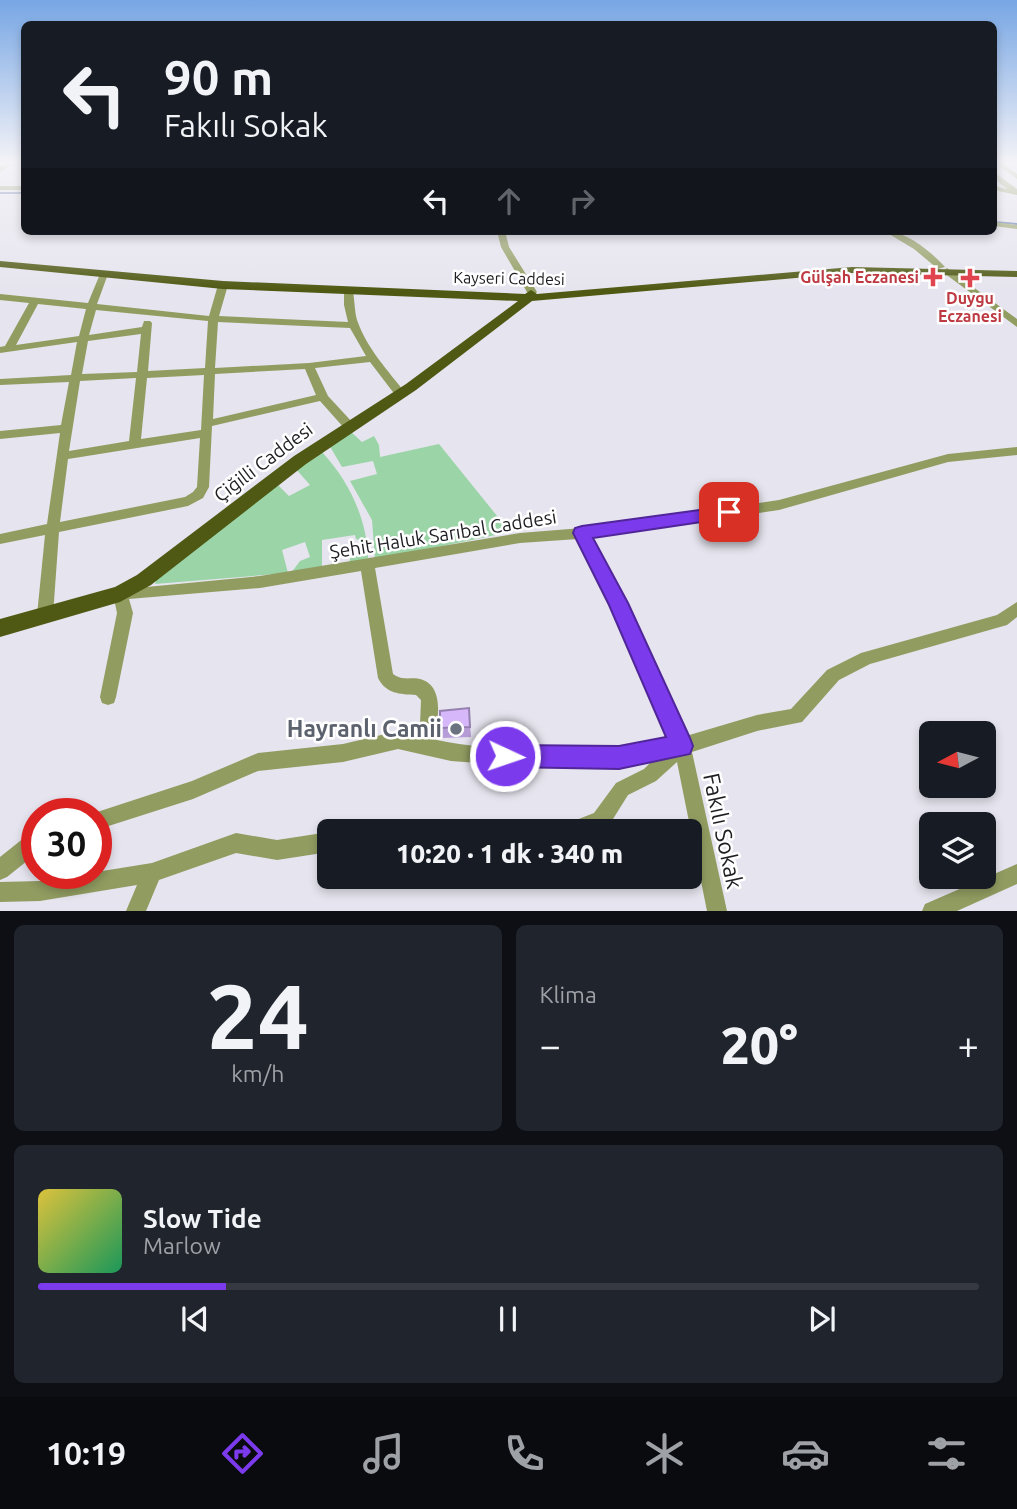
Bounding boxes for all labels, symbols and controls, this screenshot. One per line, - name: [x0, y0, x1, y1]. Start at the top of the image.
- icon: left: [49, 49, 140, 140]
- text: 90 m: [164, 49, 273, 104]
- text: Fakılı Sokak: [164, 107, 328, 143]
- icon: left: [417, 182, 455, 220]
- icon: ahead: [490, 182, 528, 220]
- icon: right: [563, 182, 601, 220]
- street label: Kayseri Caddesi: [453, 268, 565, 288]
- place label: Gülşah Eczanesi: [800, 268, 919, 287]
- marker: Gülşah Eczanesi: [925, 269, 941, 285]
- marker: Duygu Eczanesi: [962, 270, 978, 286]
- place label: Duygu Eczanesi: [938, 289, 1002, 325]
- street label: Çiğilli Caddesi: [209, 418, 317, 506]
- pin: [699, 482, 759, 542]
- icon: arrive: [710, 493, 748, 531]
- street label: Şehit Haluk Sarıbal Caddesi: [328, 505, 558, 563]
- place label: Hayranlı Camii: [287, 716, 442, 741]
- position arrow: [468, 719, 542, 793]
- marker: Hayranlı Camii: [448, 721, 464, 737]
- north arrow: [919, 721, 996, 798]
- map controls: [919, 721, 996, 889]
- street label: Fakılı Sokak: [699, 771, 748, 891]
- speed limit sign: 30: [21, 798, 112, 889]
- button: layers: [919, 812, 996, 889]
- text: 10:20 · 1 dk · 340 m: [396, 839, 623, 868]
- text: 24: [206, 964, 309, 1066]
- text: Klima: [540, 982, 597, 1007]
- text: 20°: [720, 1016, 798, 1074]
- text: −: [540, 1024, 561, 1066]
- text: +: [958, 1024, 979, 1066]
- text: km/h: [231, 1061, 284, 1086]
- text: Slow Tide: [143, 1204, 262, 1233]
- text: Marlow: [143, 1233, 221, 1258]
- icon: previous: [176, 1300, 214, 1338]
- icon: pause: [489, 1300, 527, 1338]
- icon: next: [803, 1300, 841, 1338]
- icon: directions: [218, 1429, 267, 1478]
- icon: music: [359, 1429, 408, 1478]
- icon: phone: [500, 1429, 549, 1478]
- icon: climate: [640, 1429, 689, 1478]
- icon: car: [781, 1429, 830, 1478]
- icon: filters: [922, 1429, 971, 1478]
- text: 10:19: [46, 1435, 126, 1471]

